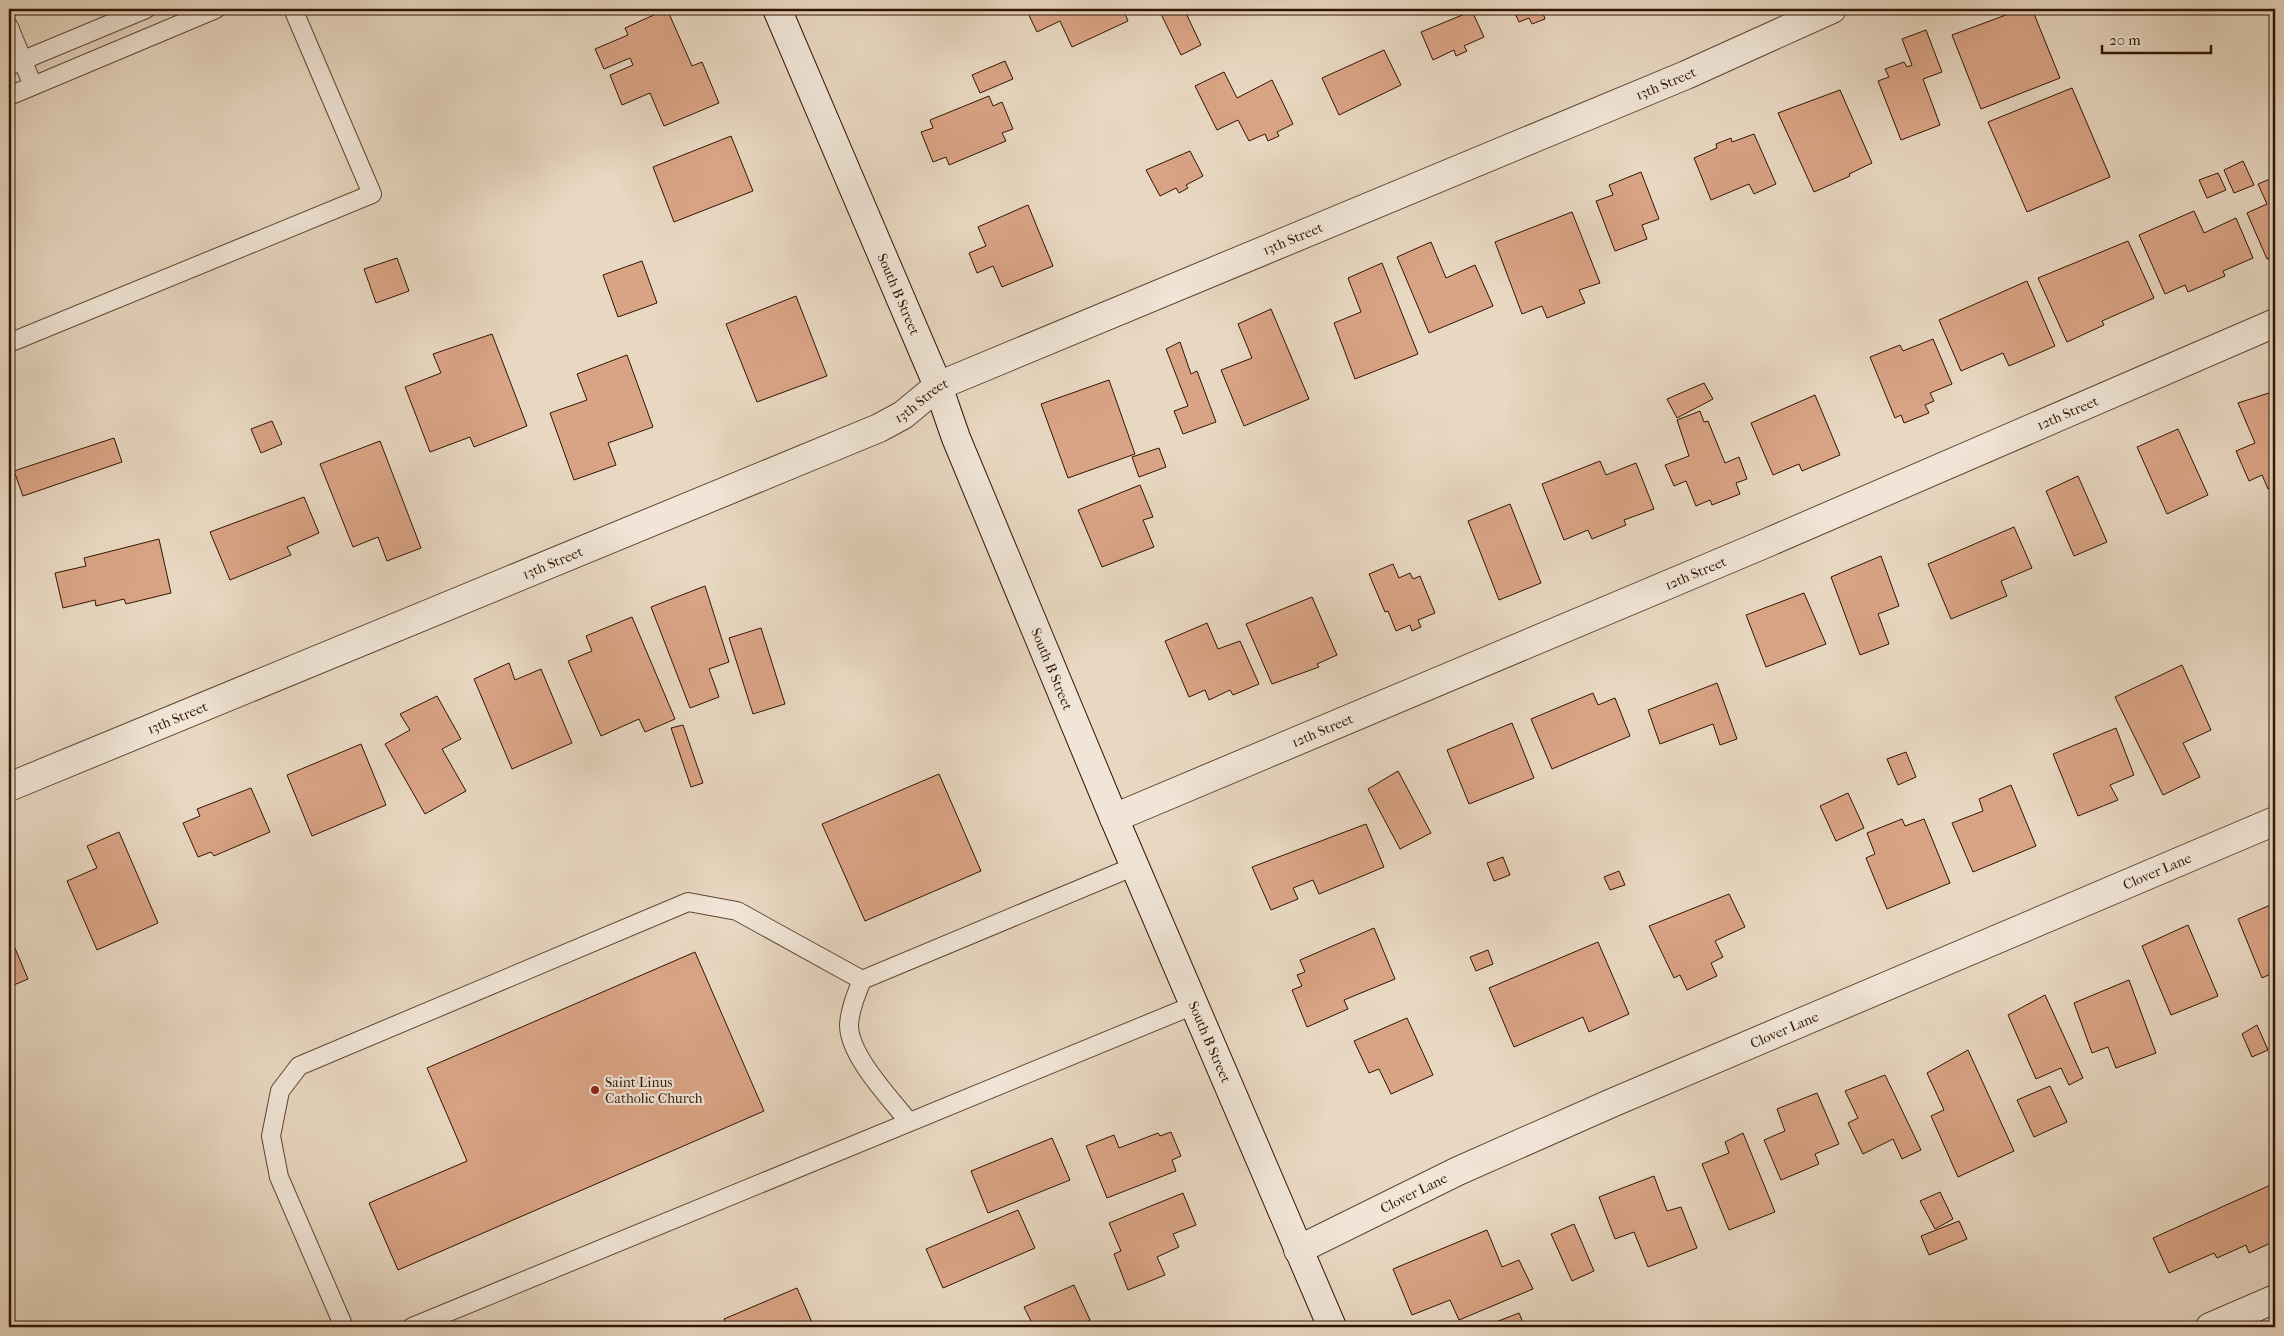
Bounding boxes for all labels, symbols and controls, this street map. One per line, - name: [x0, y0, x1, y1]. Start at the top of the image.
- scale bar: [2102, 22, 2210, 54]
- text: 20 m: [2109, 31, 2141, 49]
- street label: 13th Street: [1633, 63, 1698, 104]
- street label: 13th Street: [1260, 218, 1325, 259]
- street label: South B Street: [874, 251, 924, 337]
- street label: 13th Street: [892, 374, 950, 426]
- street label: 12th Street: [2034, 392, 2101, 434]
- street label: 13th Street: [520, 543, 585, 583]
- street label: 12th Street: [1662, 553, 1729, 593]
- street label: South B Street: [1027, 625, 1077, 712]
- street label: 13th Street: [145, 698, 210, 738]
- street label: 12th Street: [1289, 710, 1356, 751]
- street label: Clover Lane: [2120, 849, 2194, 893]
- street label: South B Street: [1185, 998, 1235, 1085]
- street label: Clover Lane: [1747, 1008, 1821, 1052]
- place label: Saint Linus Catholic Church: [605, 1074, 703, 1107]
- marker: Saint Linus Catholic Church: [589, 1084, 601, 1096]
- street label: Clover Lane: [1377, 1169, 1450, 1217]

